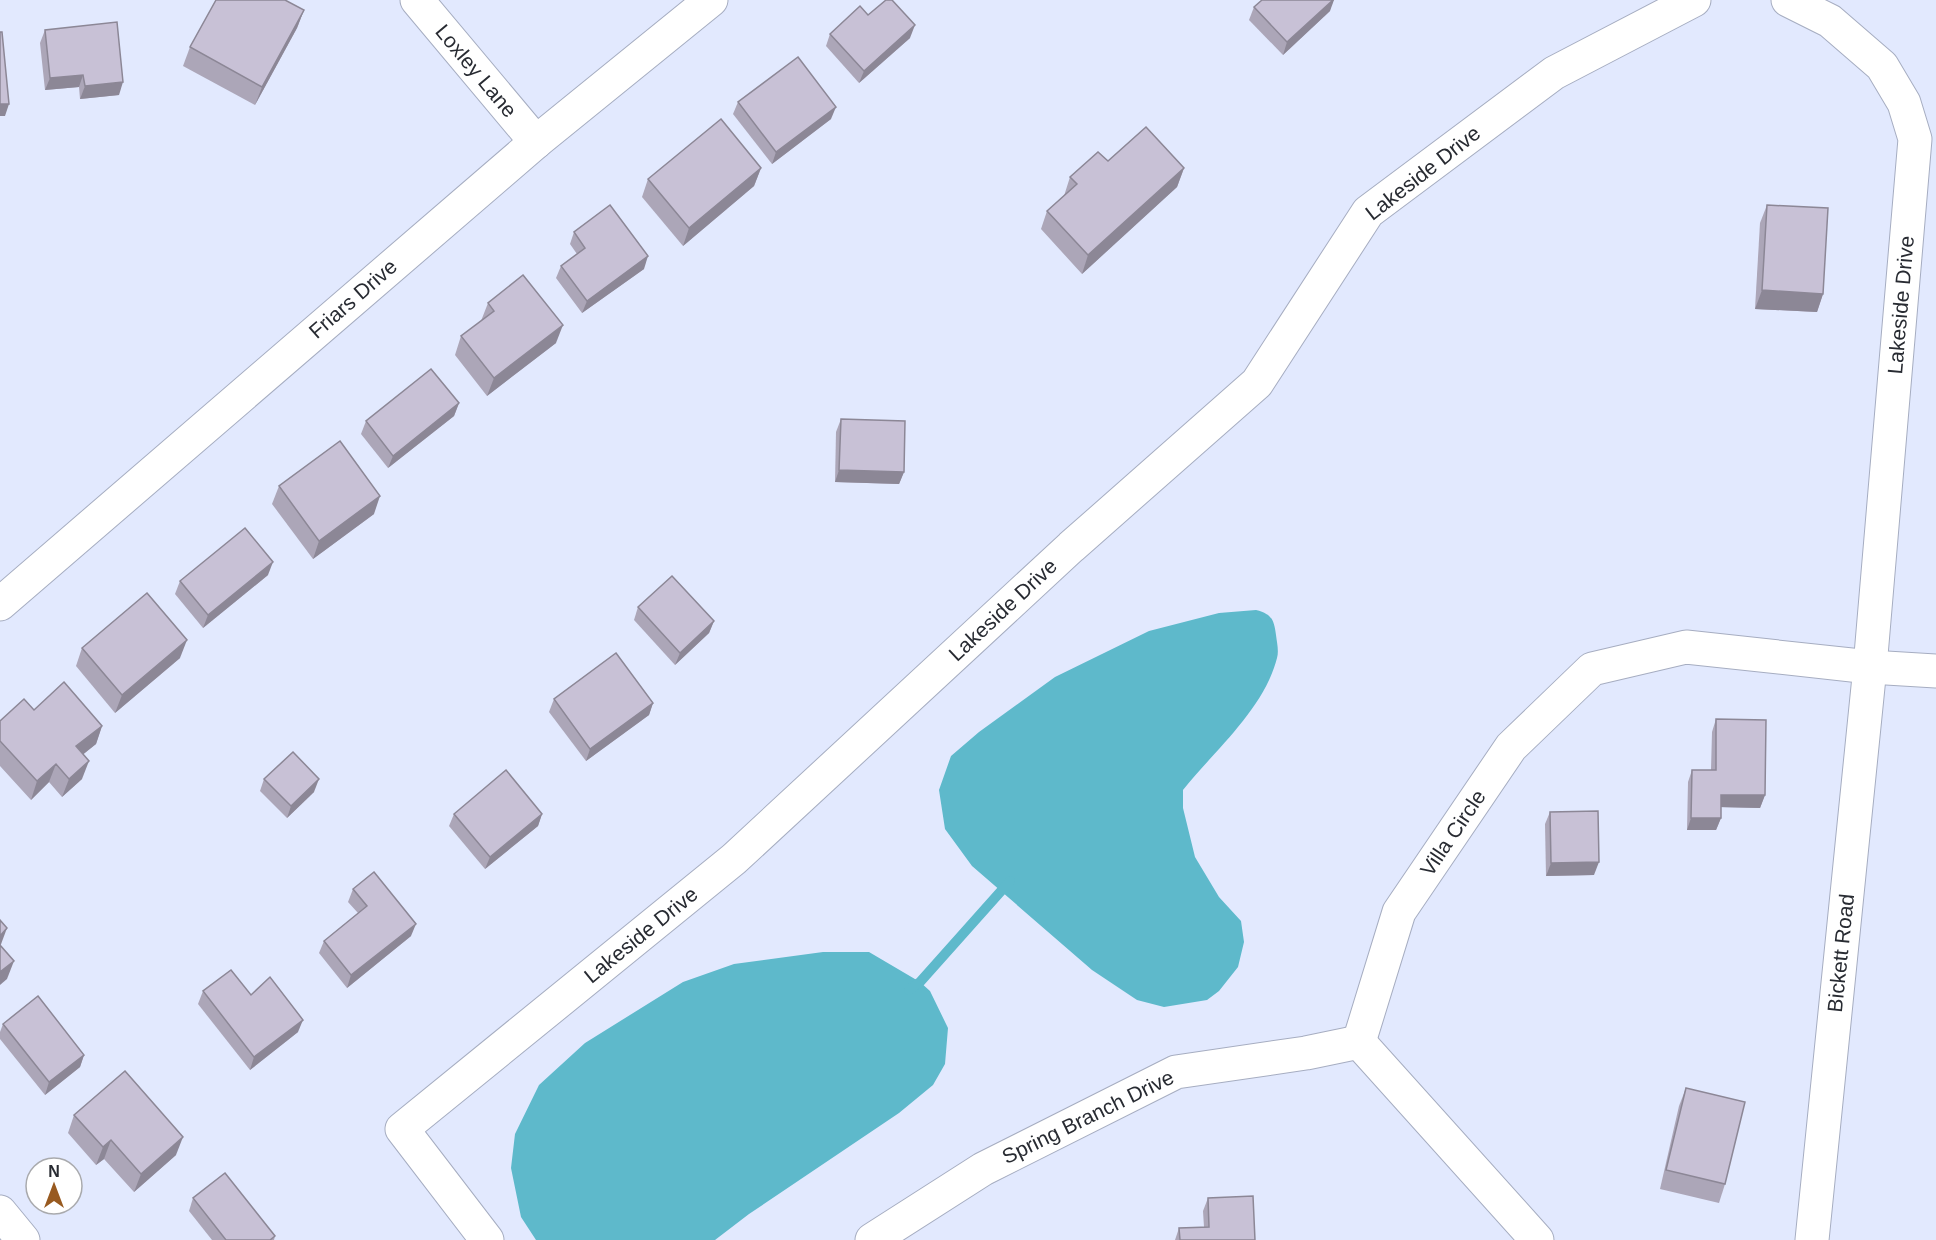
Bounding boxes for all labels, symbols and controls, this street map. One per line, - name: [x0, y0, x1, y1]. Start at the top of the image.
- street label: Loxley Lane: [431, 20, 522, 121]
- street label: Lakeside Drive: [1361, 121, 1485, 224]
- street label: Lakeside Drive: [1883, 235, 1918, 375]
- street label: Friars Drive: [304, 254, 401, 343]
- street label: Lakeside Drive: [944, 554, 1061, 665]
- street label: Villa Circle: [1415, 785, 1490, 880]
- street label: Lakeside Drive: [579, 882, 702, 987]
- street label: Bickett Road: [1823, 893, 1858, 1013]
- street label: Spring Branch Drive: [998, 1065, 1177, 1168]
- north arrow: [24, 1156, 84, 1216]
- text: N: [48, 1163, 60, 1180]

